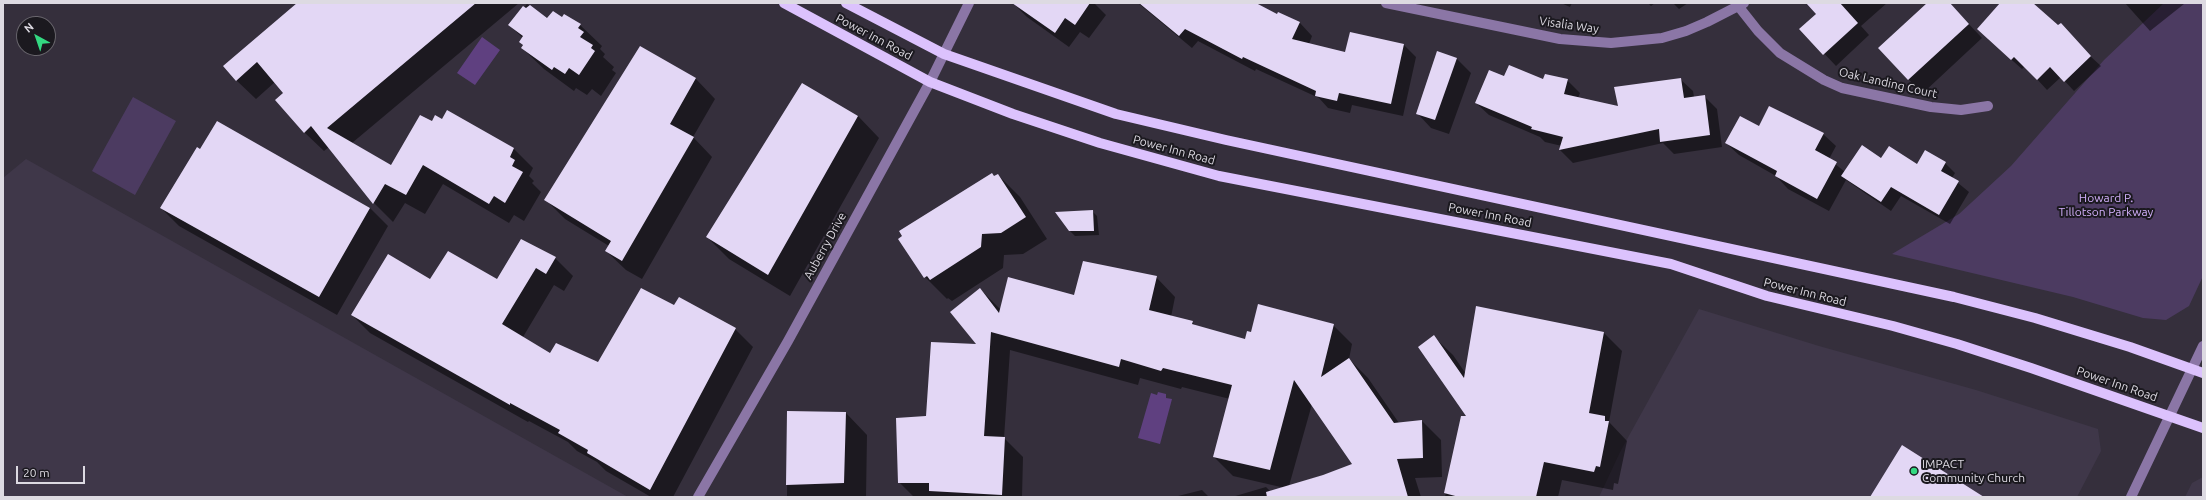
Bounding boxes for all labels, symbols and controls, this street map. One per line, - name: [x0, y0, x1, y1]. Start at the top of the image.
- street label: Power Inn Road: [833, 11, 915, 63]
- street label: Visalia Way: [1538, 14, 1600, 36]
- north arrow: [16, 16, 56, 56]
- text: N: [22, 20, 36, 35]
- street label: Oak Landing Court: [1837, 65, 1939, 101]
- street label: Power Inn Road: [1131, 132, 1217, 168]
- park label: Howard P. Tillotson Parkway: [2059, 191, 2153, 219]
- street label: Power Inn Road: [1447, 200, 1533, 230]
- street label: Auberry Drive: [801, 210, 849, 282]
- street label: Power Inn Road: [1762, 275, 1848, 309]
- street label: Power Inn Road: [2075, 363, 2159, 405]
- place label: IMPACT Community Church: [1922, 457, 2025, 485]
- scale bar: [18, 458, 87, 484]
- text: 20 m: [23, 466, 50, 479]
- marker: IMPACT Community Church: [1909, 466, 1919, 476]

